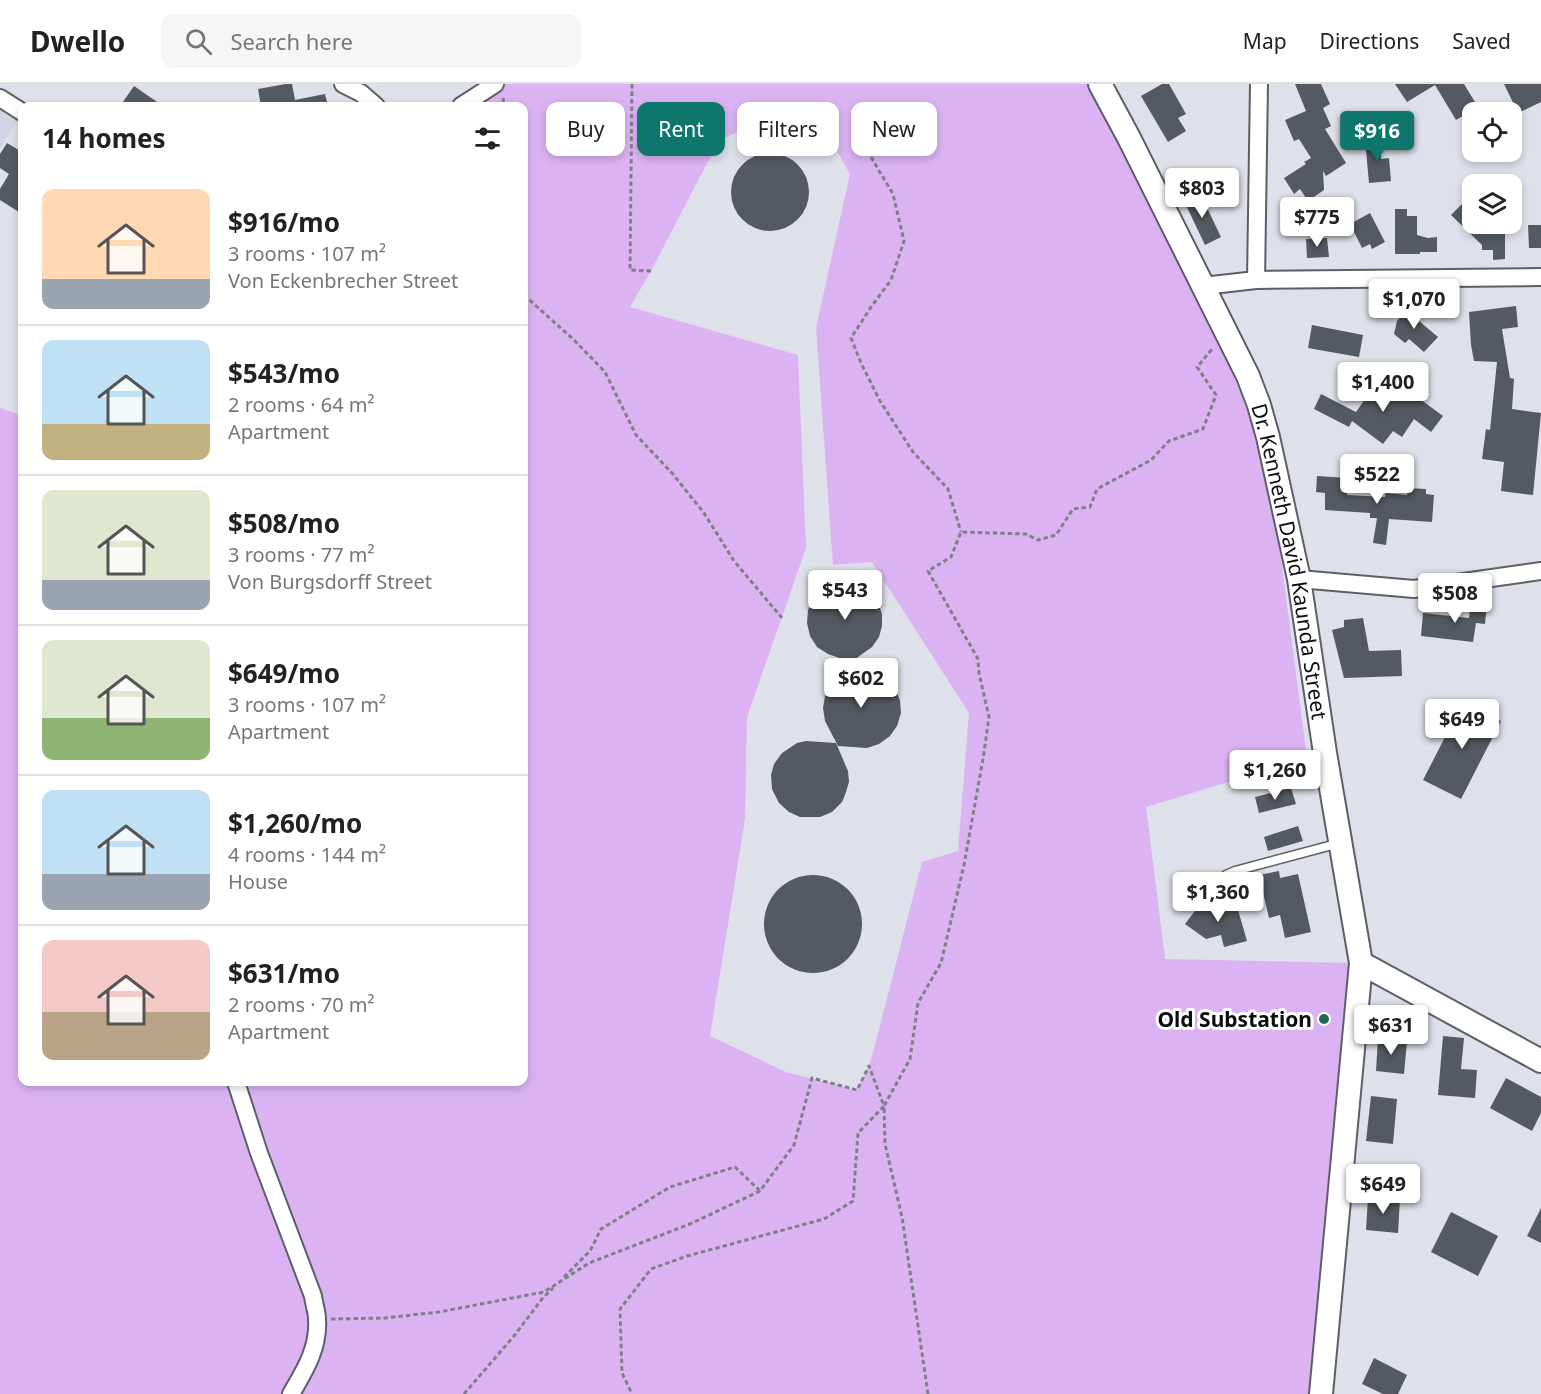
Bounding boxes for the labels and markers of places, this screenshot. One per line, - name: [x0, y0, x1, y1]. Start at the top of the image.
- pin: $916: [1341, 111, 1413, 162]
- pin: $803: [1166, 168, 1238, 219]
- pin: $775: [1281, 197, 1353, 248]
- pin: $1,070: [1365, 279, 1463, 330]
- pin: $1,400: [1334, 362, 1432, 413]
- pin: $522: [1341, 454, 1413, 505]
- pin: $543: [809, 570, 881, 621]
- pin: $508: [1419, 573, 1491, 624]
- pin: $602: [825, 658, 897, 709]
- pin: $649: [1426, 699, 1498, 750]
- pin: $1,260: [1226, 750, 1324, 801]
- pin: $1,360: [1169, 872, 1267, 923]
- place label: Old Substation: [1158, 1005, 1312, 1033]
- pin: $631: [1355, 1005, 1427, 1056]
- marker: Old Substation: [1317, 1012, 1331, 1026]
- pin: $649: [1347, 1164, 1419, 1215]

